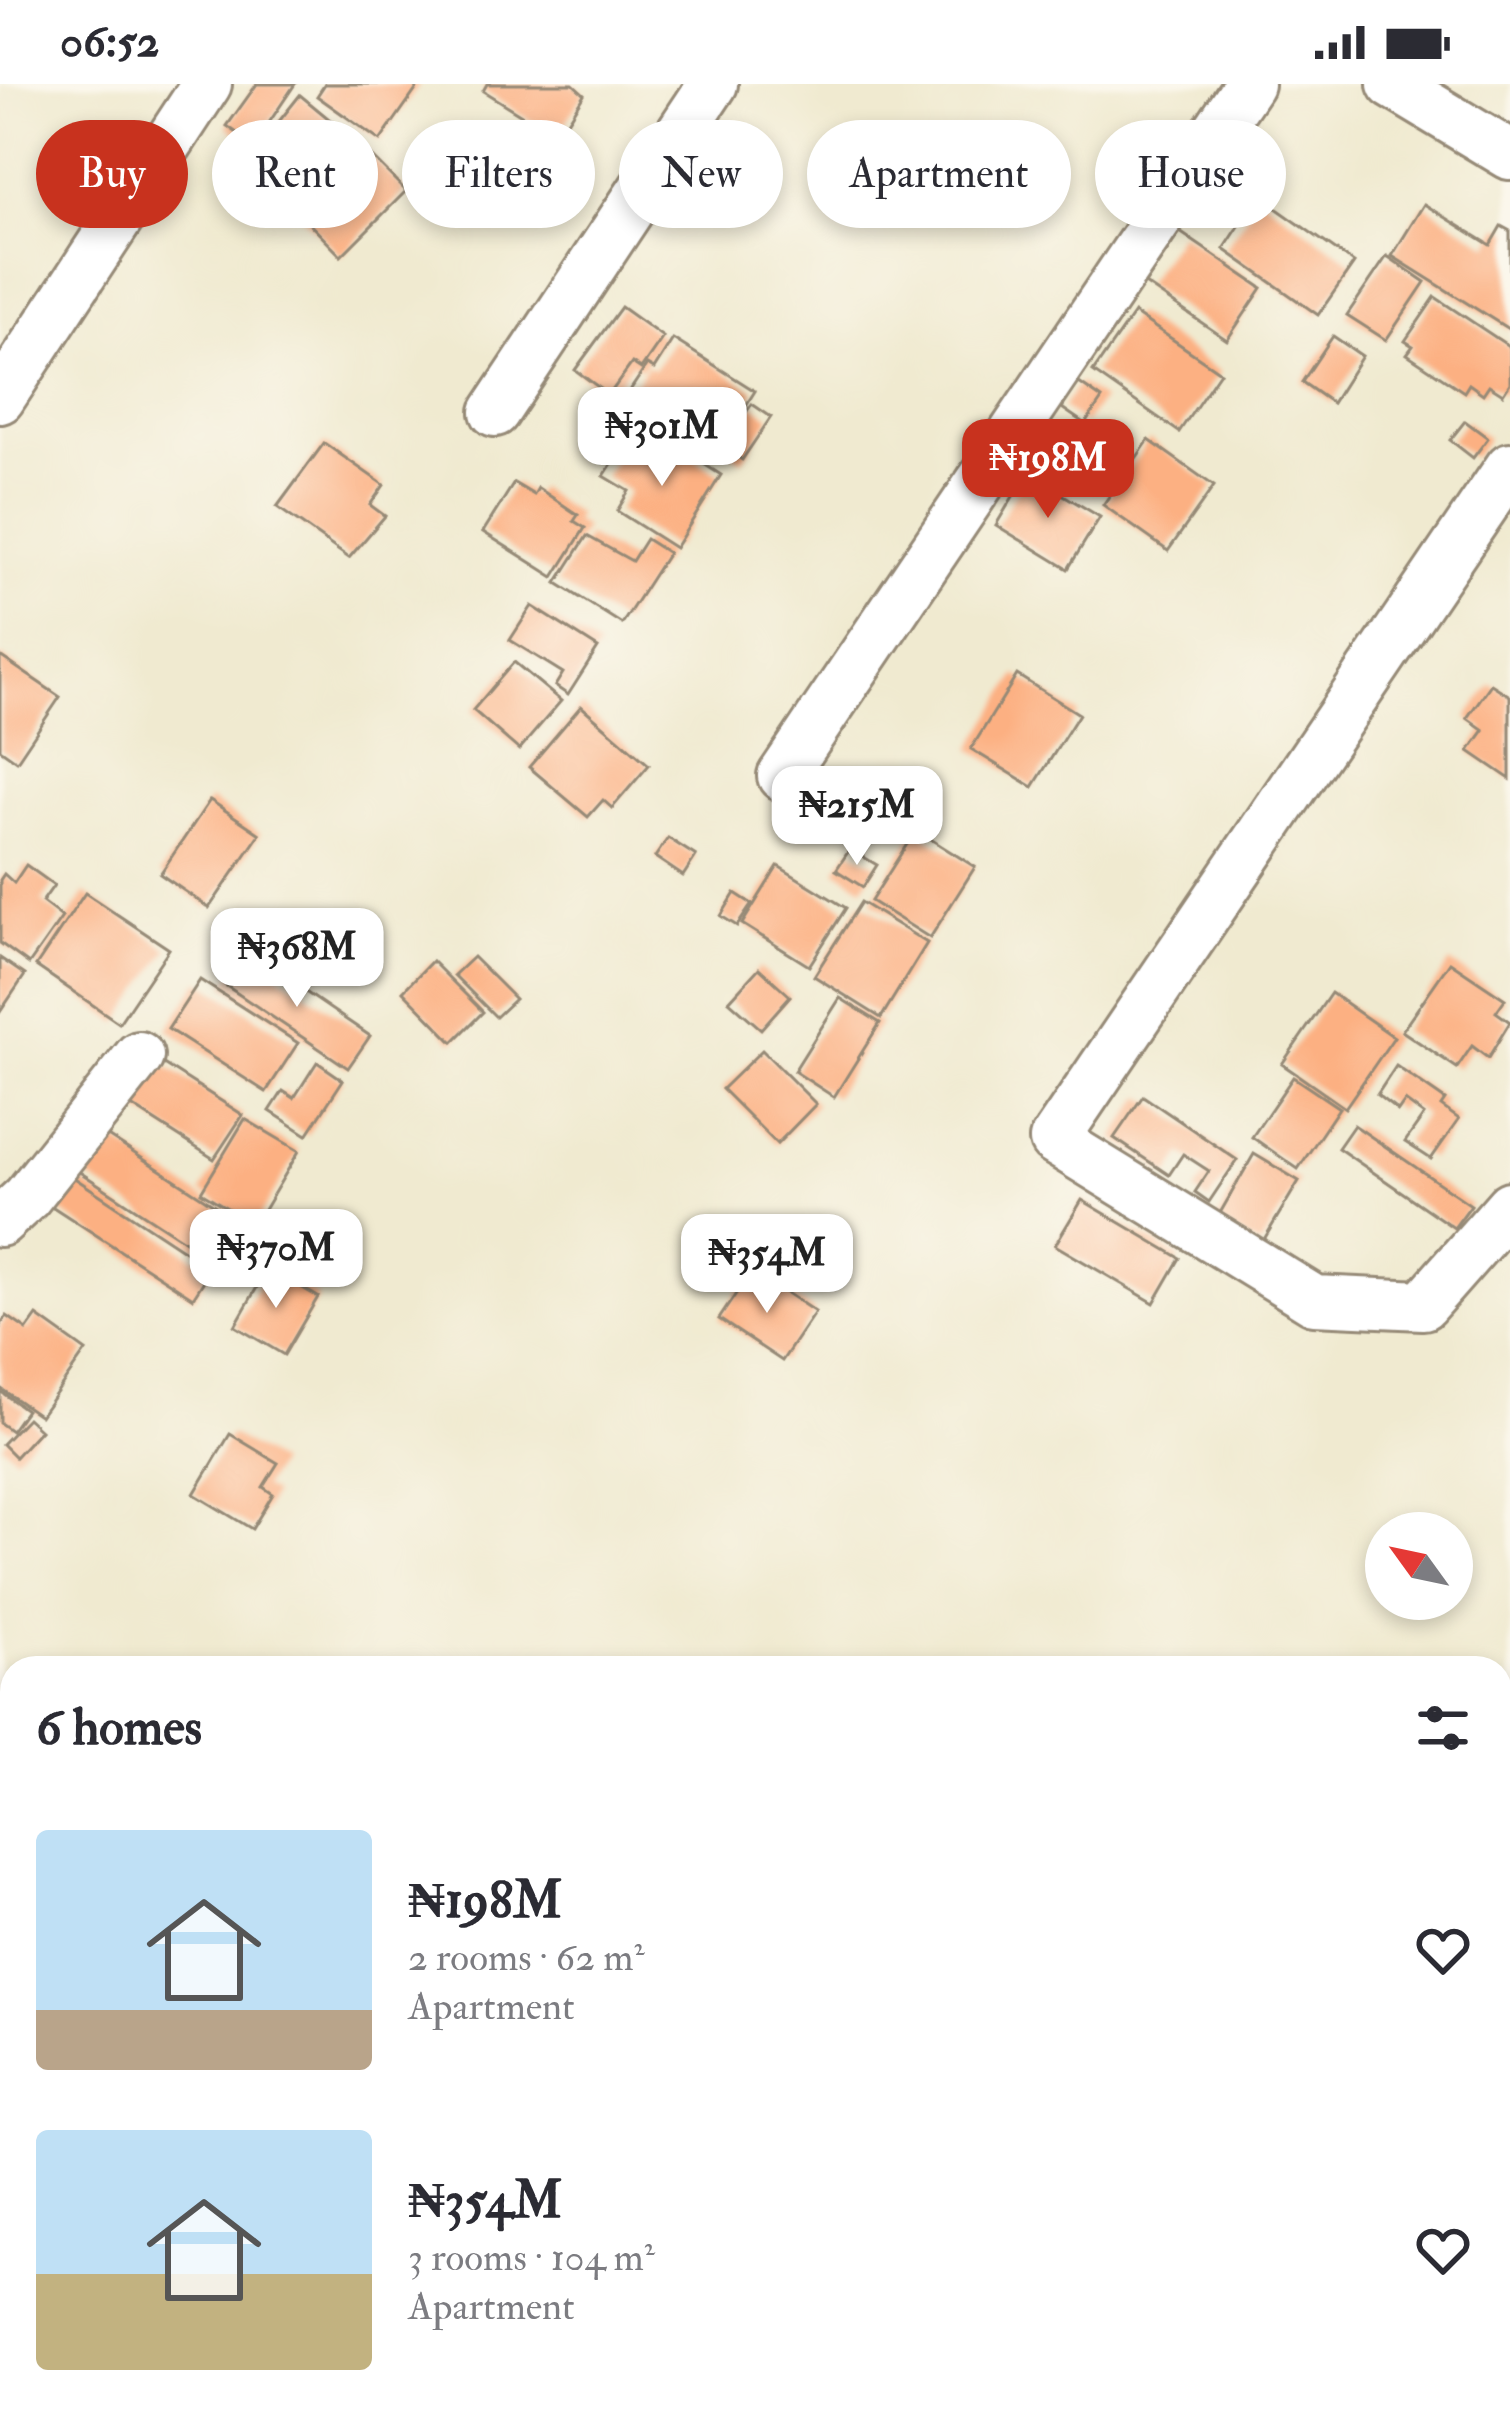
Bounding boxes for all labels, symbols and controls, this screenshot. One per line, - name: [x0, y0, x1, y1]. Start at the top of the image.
- text: 06:52: [60, 14, 159, 70]
- chip: Buy: [36, 120, 188, 228]
- chip: Rent: [212, 120, 378, 228]
- chip: Filters: [402, 120, 595, 228]
- chip: New: [619, 120, 783, 228]
- chip: Apartment: [807, 120, 1071, 228]
- chip: House: [1095, 120, 1286, 228]
- pin: ₦301M: [578, 387, 746, 489]
- text: ₦301M: [605, 401, 719, 450]
- pin: ₦198M: [964, 419, 1132, 521]
- text: ₦198M: [989, 433, 1107, 482]
- pin: ₦215M: [773, 766, 941, 868]
- text: ₦215M: [799, 780, 915, 829]
- pin: ₦368M: [213, 908, 381, 1010]
- text: ₦368M: [238, 922, 356, 971]
- pin: ₦370M: [192, 1209, 360, 1311]
- pin: ₦354M: [683, 1214, 851, 1316]
- text: ₦370M: [217, 1223, 335, 1272]
- text: ₦354M: [708, 1228, 826, 1277]
- north arrow: [1365, 1512, 1473, 1620]
- map controls: [1365, 1512, 1473, 1620]
- icon: filters: [1410, 1695, 1476, 1761]
- text: 6 homes: [36, 1696, 202, 1760]
- text: ₦198M: [408, 1869, 562, 1933]
- icon: home: [132, 1878, 276, 2022]
- icon: heart: [1410, 1917, 1476, 1983]
- text: 2 rooms · 62 m²: [408, 1933, 645, 1982]
- text: Apartment: [408, 1982, 575, 2031]
- text: ₦354M: [408, 2169, 562, 2233]
- icon: home: [132, 2178, 276, 2322]
- icon: heart: [1410, 2217, 1476, 2283]
- text: 3 rooms · 104 m²: [408, 2233, 655, 2282]
- text: Apartment: [408, 2282, 575, 2331]

